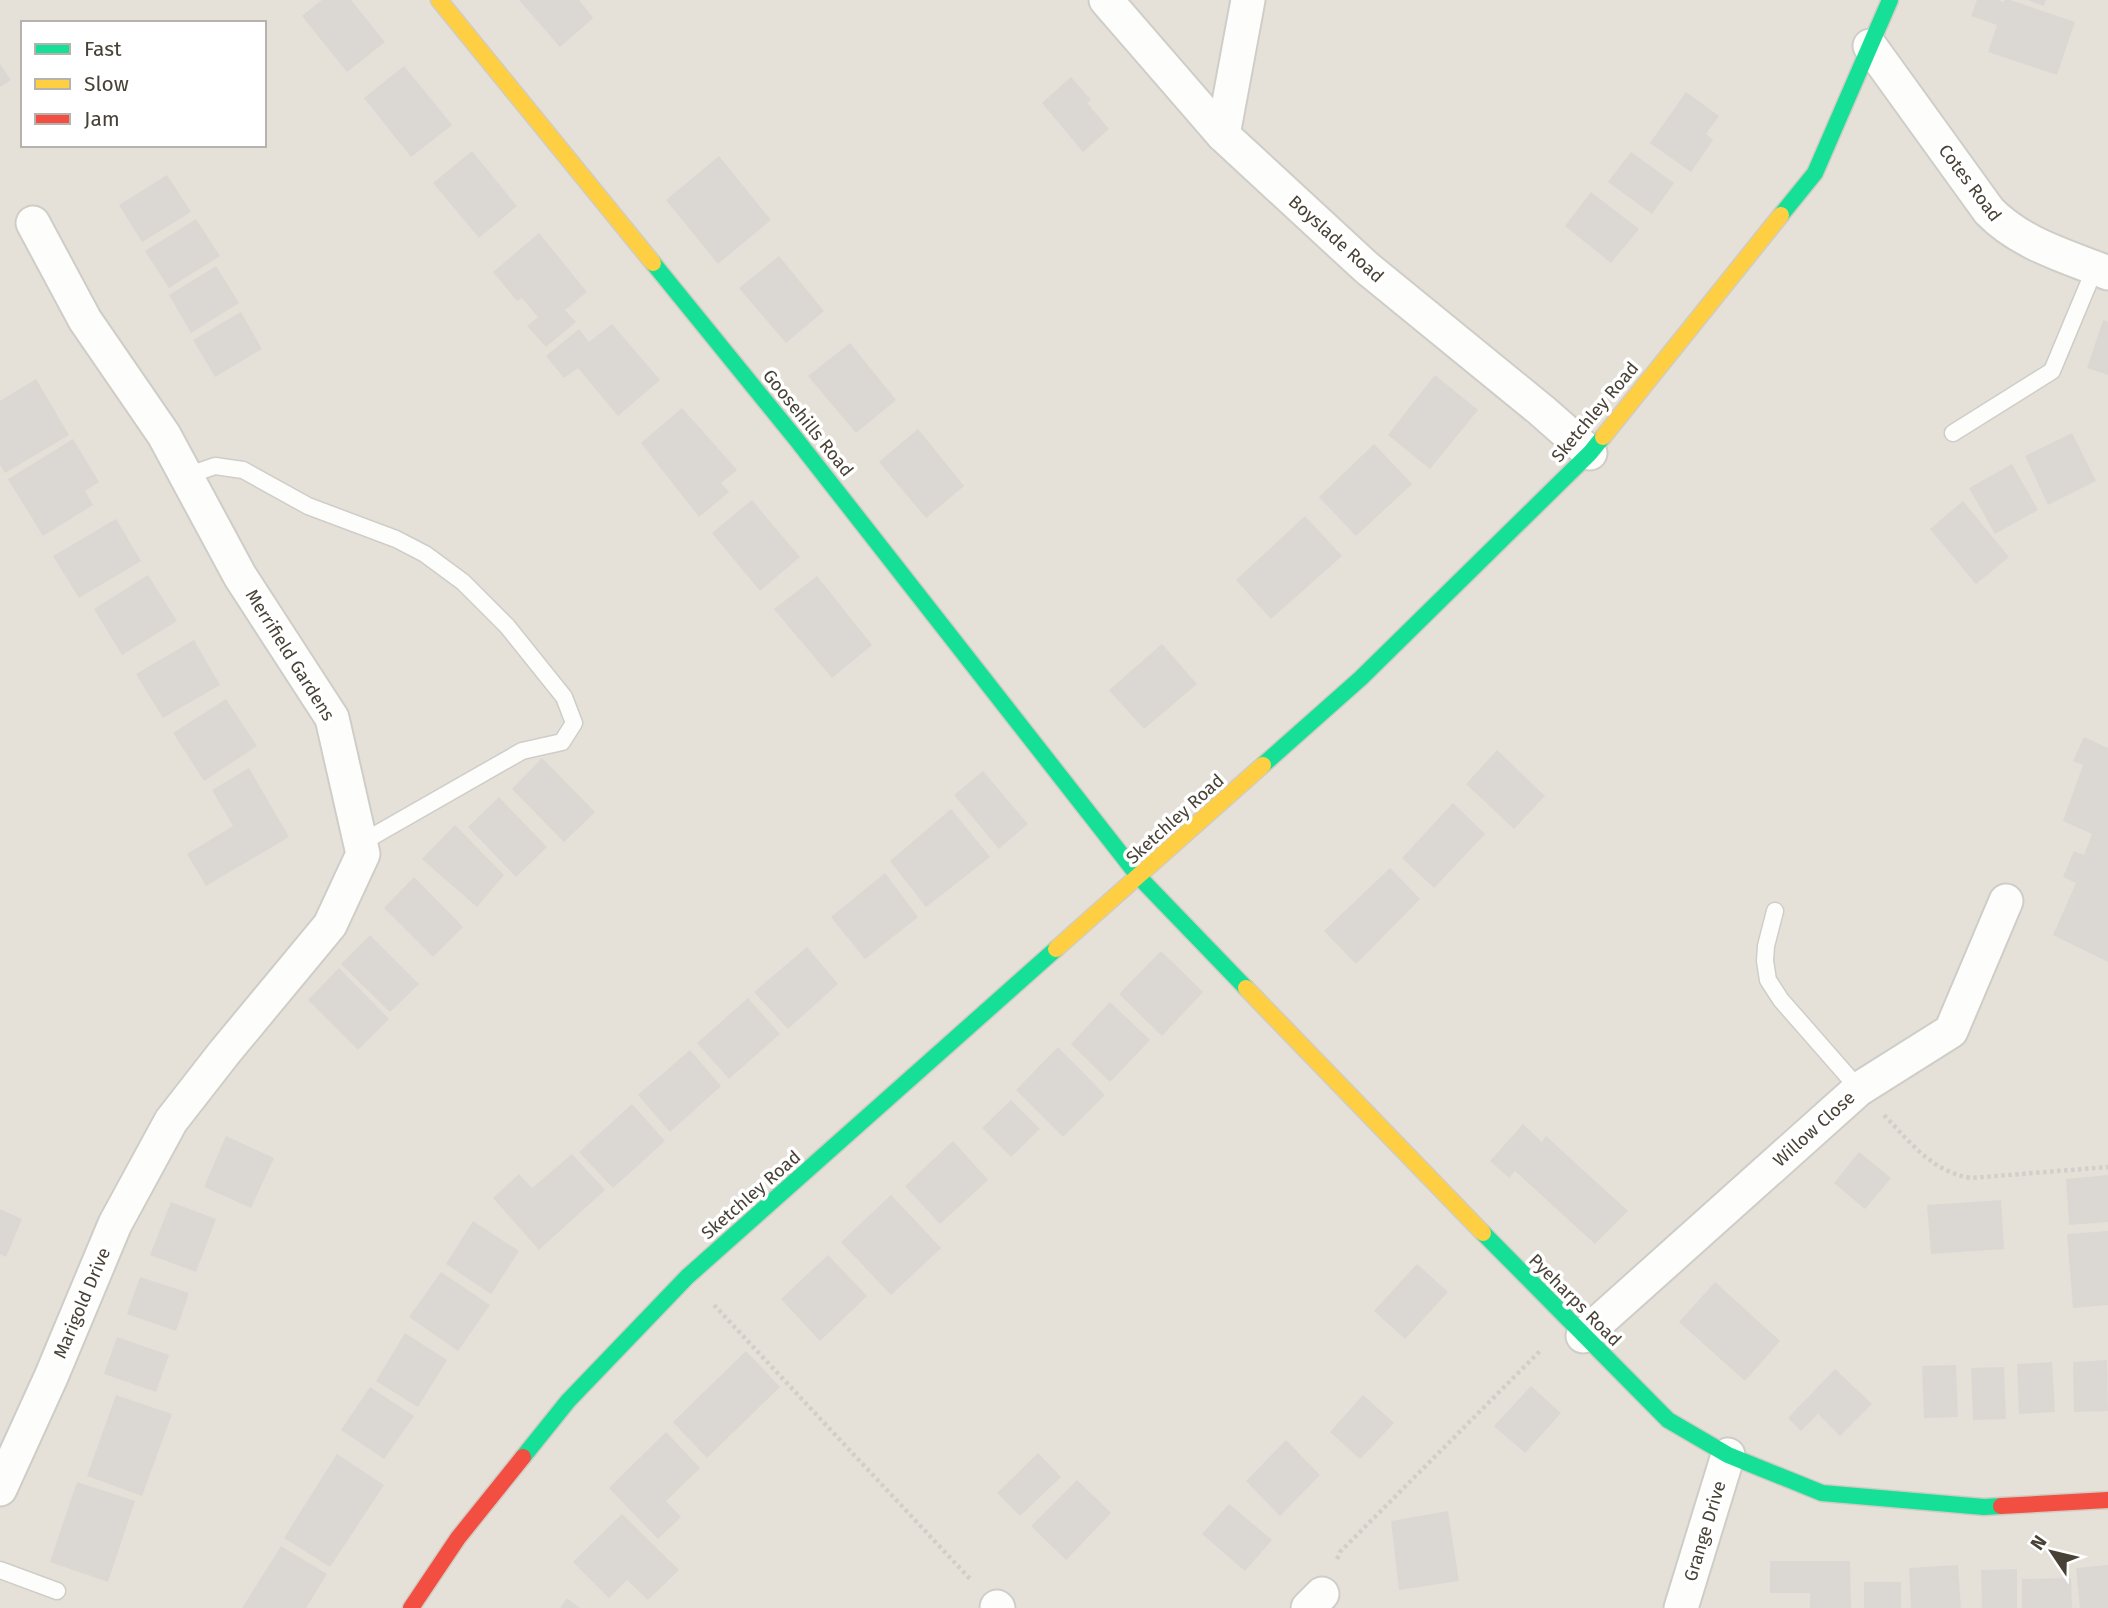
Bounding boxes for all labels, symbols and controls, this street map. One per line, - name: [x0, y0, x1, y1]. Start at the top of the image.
- legend: [21, 21, 266, 147]
- text: Fast: [84, 36, 122, 62]
- text: Slow: [84, 71, 129, 97]
- text: Jam: [84, 106, 120, 132]
- street label: Cotes Road: [1934, 140, 2006, 226]
- street label: Boyslade Road: [1284, 191, 1388, 287]
- street label: Sketchley Road: [1547, 357, 1643, 467]
- street label: Goosehills Road: [758, 365, 858, 481]
- street label: Merrifield Gardens: [241, 585, 339, 725]
- street label: Sketchley Road: [1122, 769, 1228, 869]
- street label: Willow Close: [1769, 1087, 1859, 1171]
- street label: Sketchley Road: [697, 1146, 805, 1244]
- street label: Marigold Drive: [49, 1244, 115, 1362]
- street label: Pyeharps Road: [1524, 1249, 1626, 1351]
- street label: Grange Drive: [1679, 1478, 1731, 1584]
- north arrow: [2017, 1517, 2087, 1587]
- text: N: [2025, 1531, 2052, 1554]

